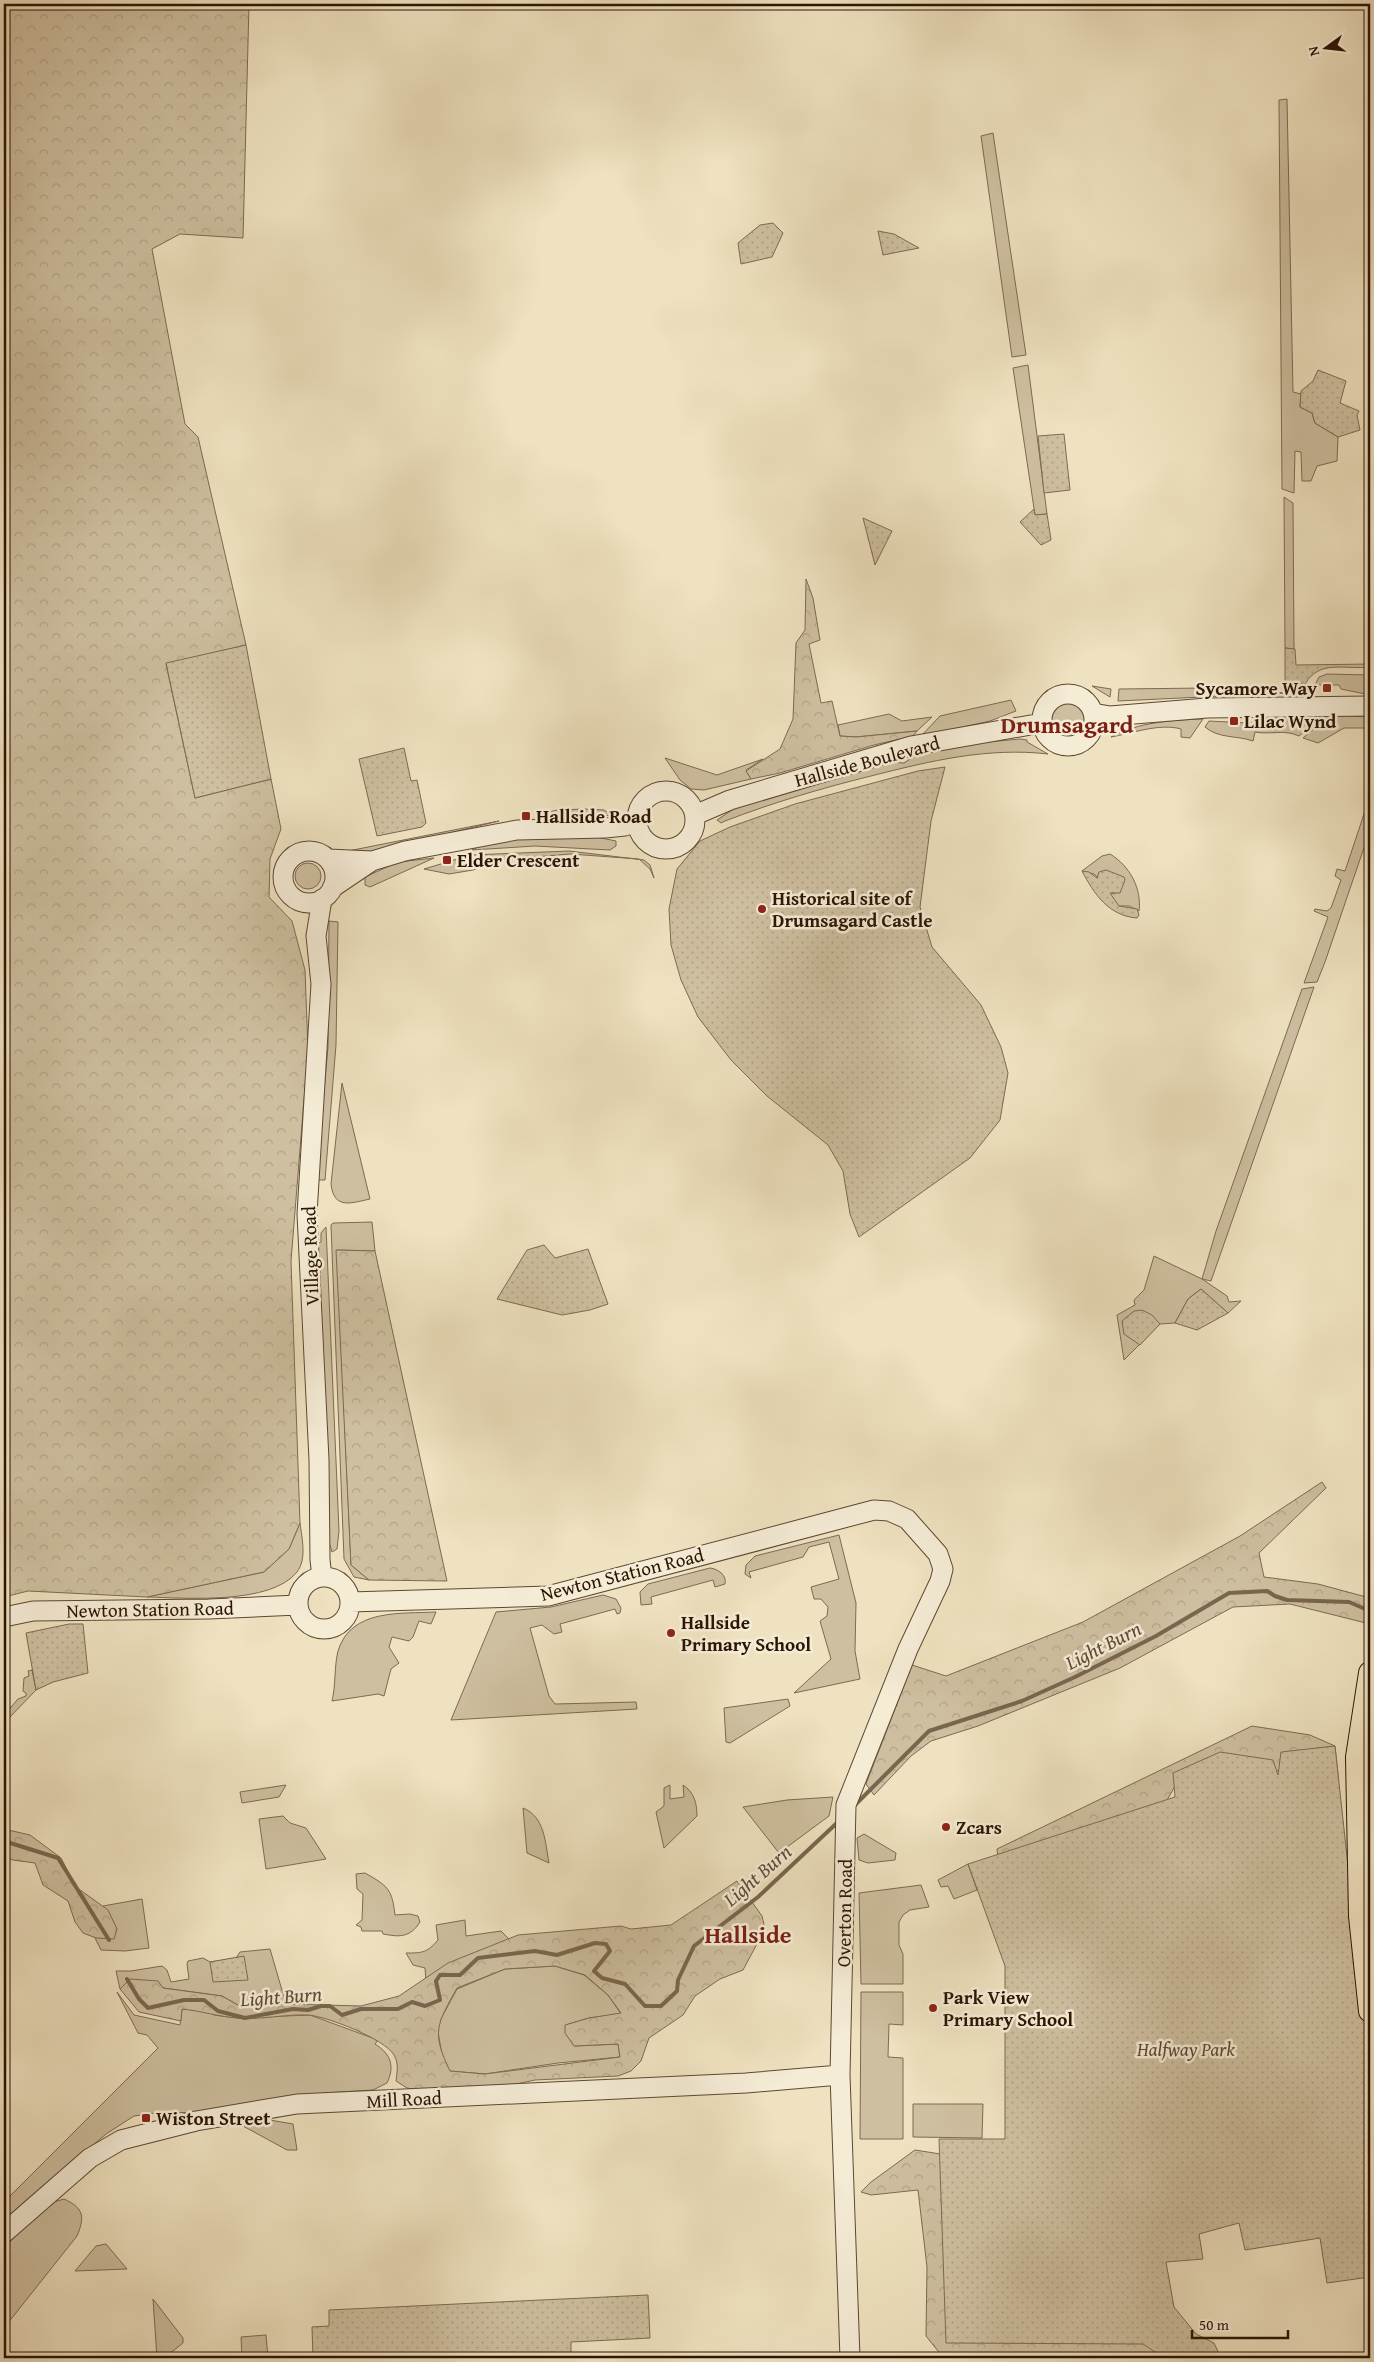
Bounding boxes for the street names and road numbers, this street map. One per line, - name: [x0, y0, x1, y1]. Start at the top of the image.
- street label: Hallside Boulevard: [791, 728, 944, 794]
- street label: Village Road: [294, 1205, 326, 1306]
- street label: Newton Station Road: [537, 1540, 707, 1608]
- street label: Newton Station Road: [66, 1594, 235, 1624]
- street label: Overton Road: [829, 1858, 859, 1967]
- street label: Mill Road: [366, 2083, 443, 2115]

